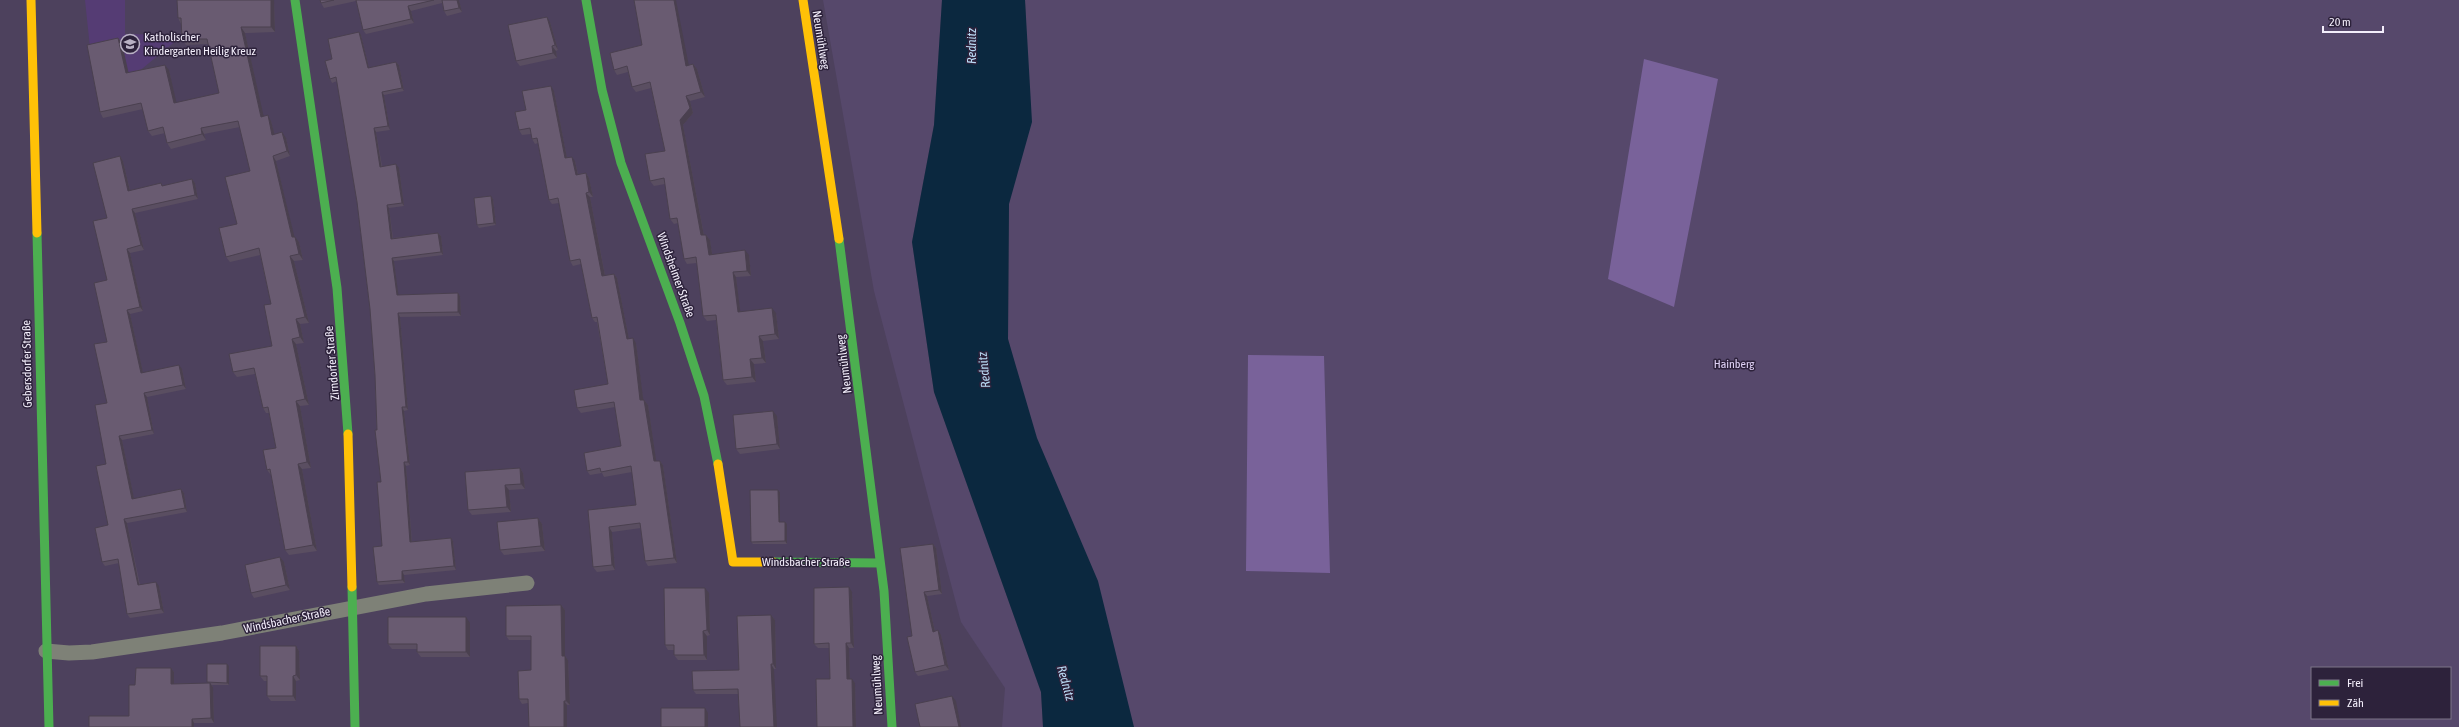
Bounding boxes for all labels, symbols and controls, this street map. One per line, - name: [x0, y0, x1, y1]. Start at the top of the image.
- scale bar: [2323, 8, 2383, 34]
- street label: Neumühlweg: [809, 10, 833, 71]
- text: 20 m: [2329, 15, 2351, 29]
- water label: Rednitz: [964, 28, 979, 64]
- place label: Katholischer Kindergarten Heilig Kreuz: [144, 30, 257, 58]
- school or university icon: Katholischer Kindergarten Heilig Kreuz: [119, 33, 141, 55]
- street label: Windsheimer Straße: [654, 231, 698, 319]
- street label: Gebersdorfer Straße: [19, 320, 35, 408]
- street label: Zirndorfer Straße: [322, 325, 342, 401]
- street label: Neumühlweg: [833, 333, 855, 394]
- water label: Rednitz: [975, 351, 993, 389]
- park label: Hainberg: [1714, 357, 1755, 371]
- street label: Windsbacher Straße: [762, 555, 850, 569]
- street label: Windsbacher Straße: [243, 604, 331, 636]
- street label: Neumühlweg: [868, 654, 886, 715]
- water label: Rednitz: [1054, 664, 1078, 703]
- legend: [2311, 667, 2451, 719]
- text: Frei: [2347, 676, 2363, 690]
- text: Zäh: [2347, 696, 2364, 710]

